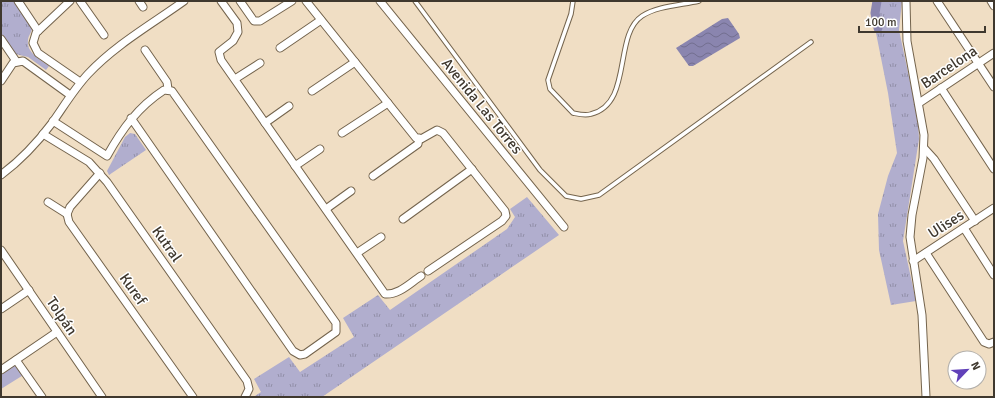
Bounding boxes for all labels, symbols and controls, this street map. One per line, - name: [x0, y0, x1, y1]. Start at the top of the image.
- scale bar: [859, 8, 985, 34]
- text: 100 m: [865, 15, 897, 30]
- street label: Barcelona: [917, 42, 981, 92]
- street label: Avenida Las Torres: [438, 54, 526, 158]
- street label: Ulises: [925, 206, 968, 242]
- street label: Kutral: [148, 223, 186, 265]
- street label: Kuref: [116, 270, 151, 309]
- street label: Tolpán: [43, 294, 81, 338]
- north arrow: [947, 350, 987, 390]
- text: N: [968, 360, 983, 372]

